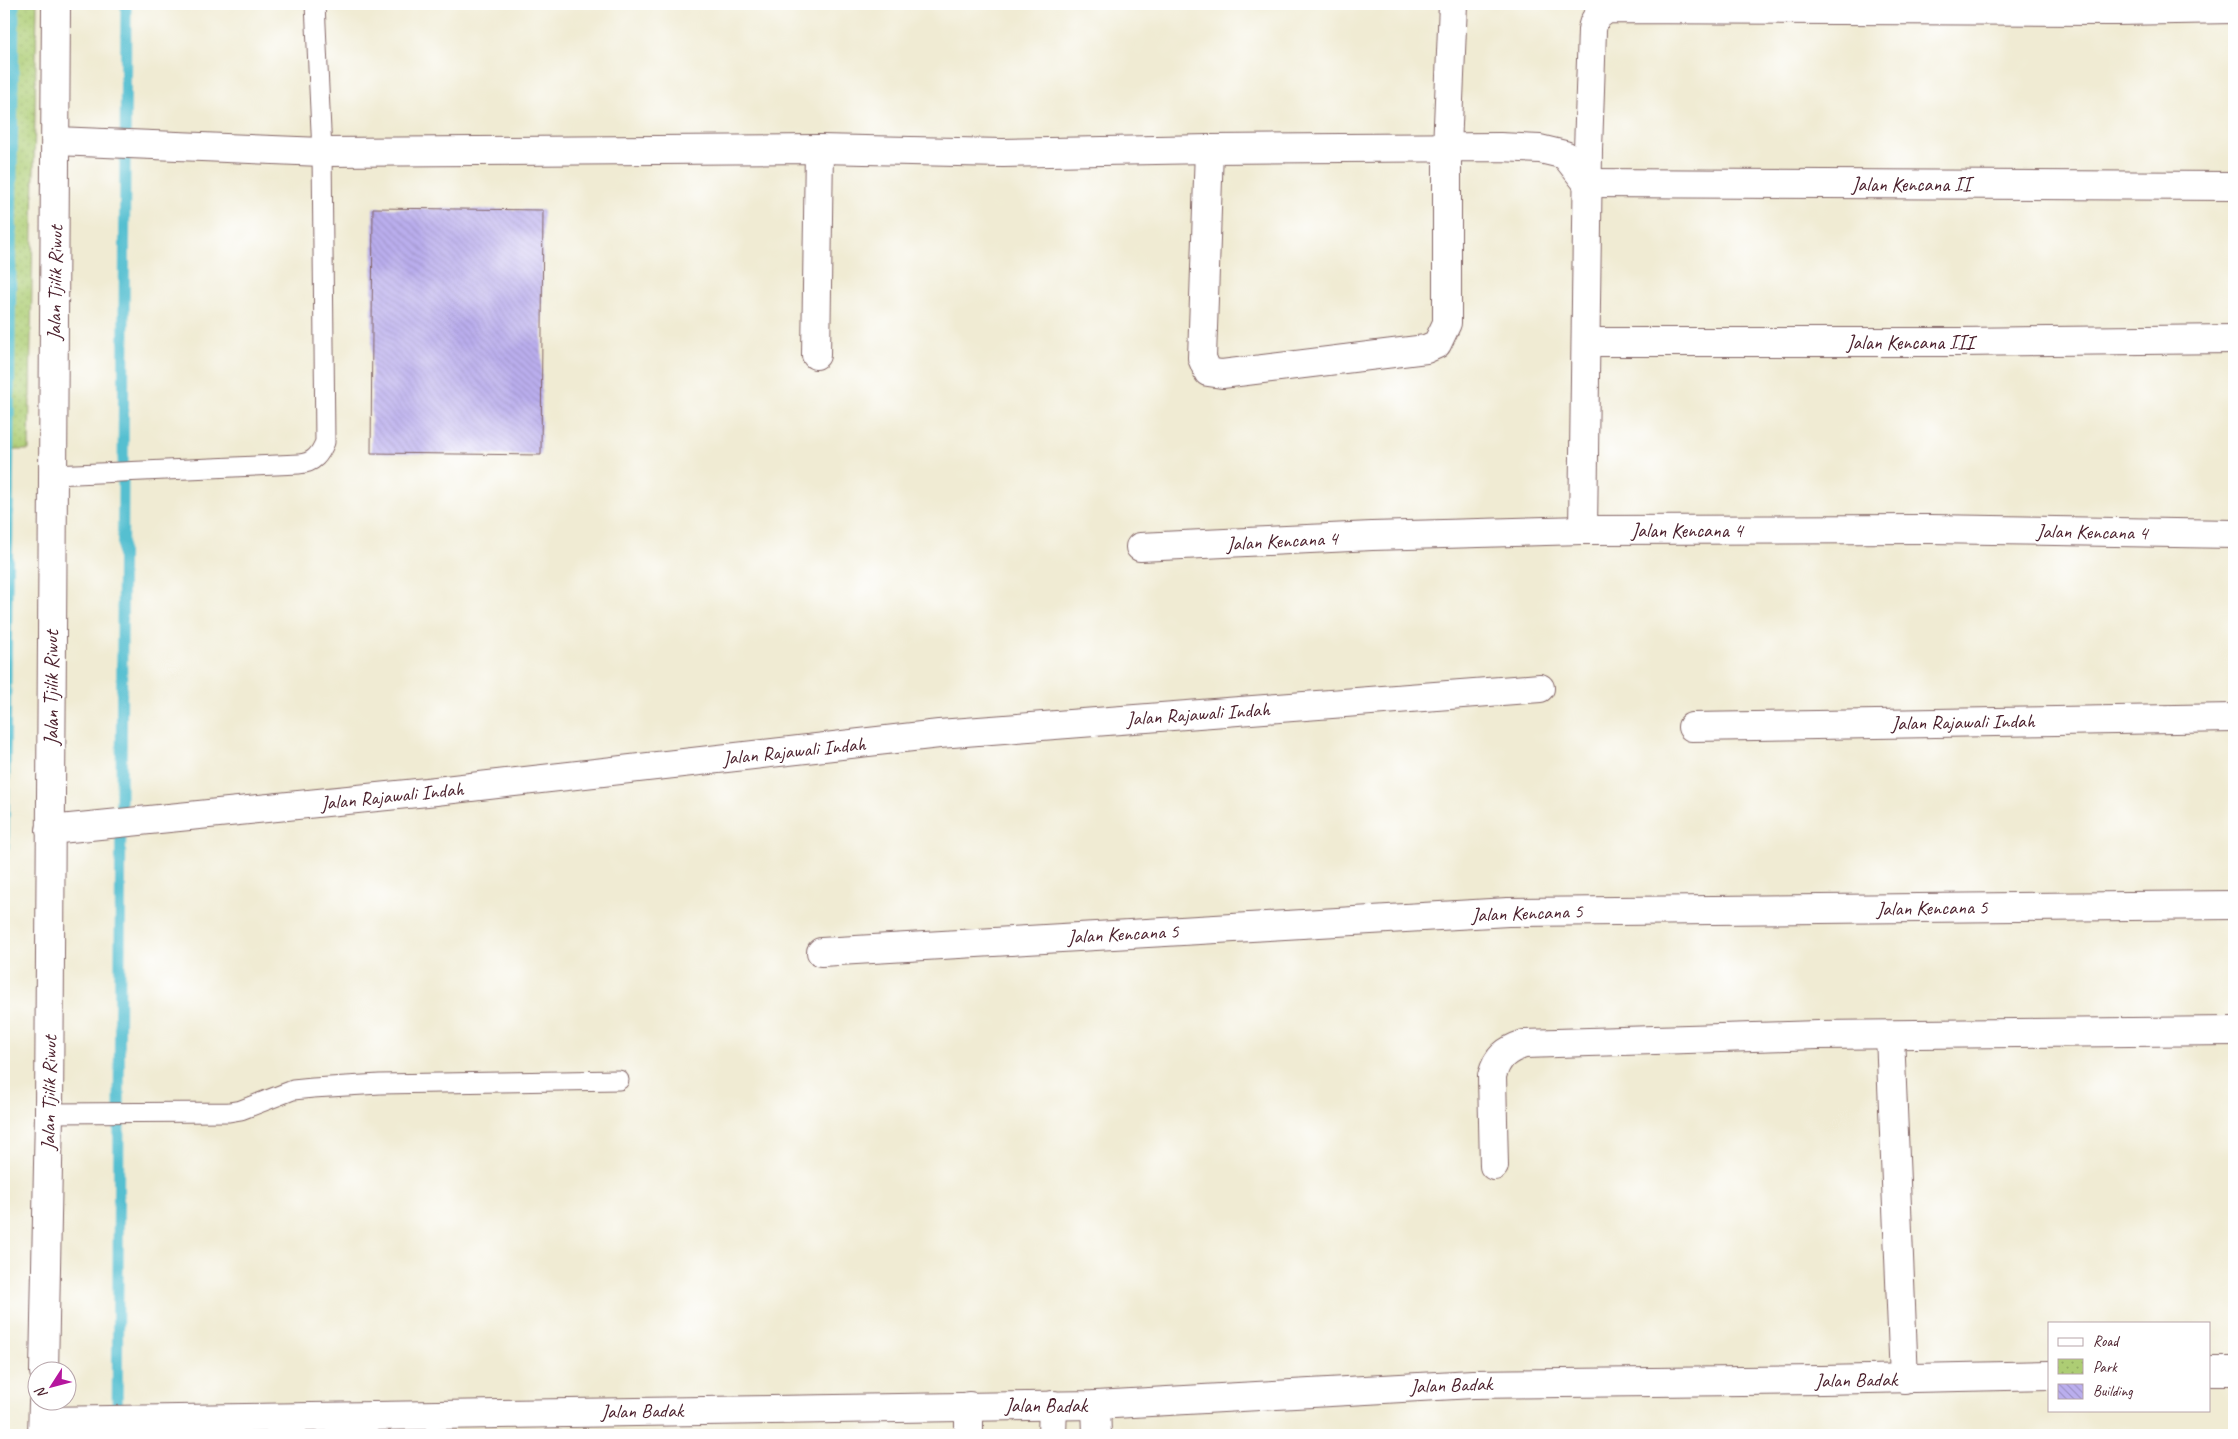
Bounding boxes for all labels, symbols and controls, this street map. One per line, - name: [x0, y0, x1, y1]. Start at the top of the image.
- street label: Jalan Kencana II: [1851, 172, 1974, 197]
- street label: Jalan Tjilik Riwut: [41, 223, 69, 342]
- street label: Jalan Kencana III: [1846, 330, 1977, 355]
- street label: Jalan Kencana 4: [1630, 518, 1745, 543]
- street label: Jalan Kencana 4: [2035, 519, 2150, 546]
- street label: Jalan Kencana 4: [1225, 525, 1340, 556]
- street label: Jalan Tjilik Riwut: [39, 628, 64, 746]
- street label: Jalan Rajawali Indah: [1124, 696, 1271, 732]
- street label: Jalan Rajawali Indah: [1890, 708, 2036, 736]
- street label: Jalan Rajawali Indah: [720, 731, 868, 771]
- street label: Jalan Rajawali Indah: [318, 776, 466, 816]
- street label: Jalan Kencana 5: [1875, 895, 1989, 921]
- street label: Jalan Kencana 5: [1470, 899, 1584, 927]
- street label: Jalan Kencana 5: [1066, 919, 1180, 949]
- street label: Jalan Tjilik Riwut: [35, 1033, 63, 1152]
- legend: [2048, 1322, 2210, 1412]
- text: Road: [2093, 1332, 2120, 1351]
- text: Park: [2093, 1358, 2118, 1377]
- north arrow: [28, 1362, 78, 1412]
- street label: Jalan Badak: [1814, 1367, 1899, 1393]
- street label: Jalan Badak: [1408, 1371, 1494, 1399]
- text: Building: [2093, 1382, 2133, 1401]
- text: N: [31, 1383, 51, 1402]
- street label: Jalan Badak: [1004, 1393, 1089, 1418]
- street label: Jalan Badak: [600, 1398, 685, 1424]

